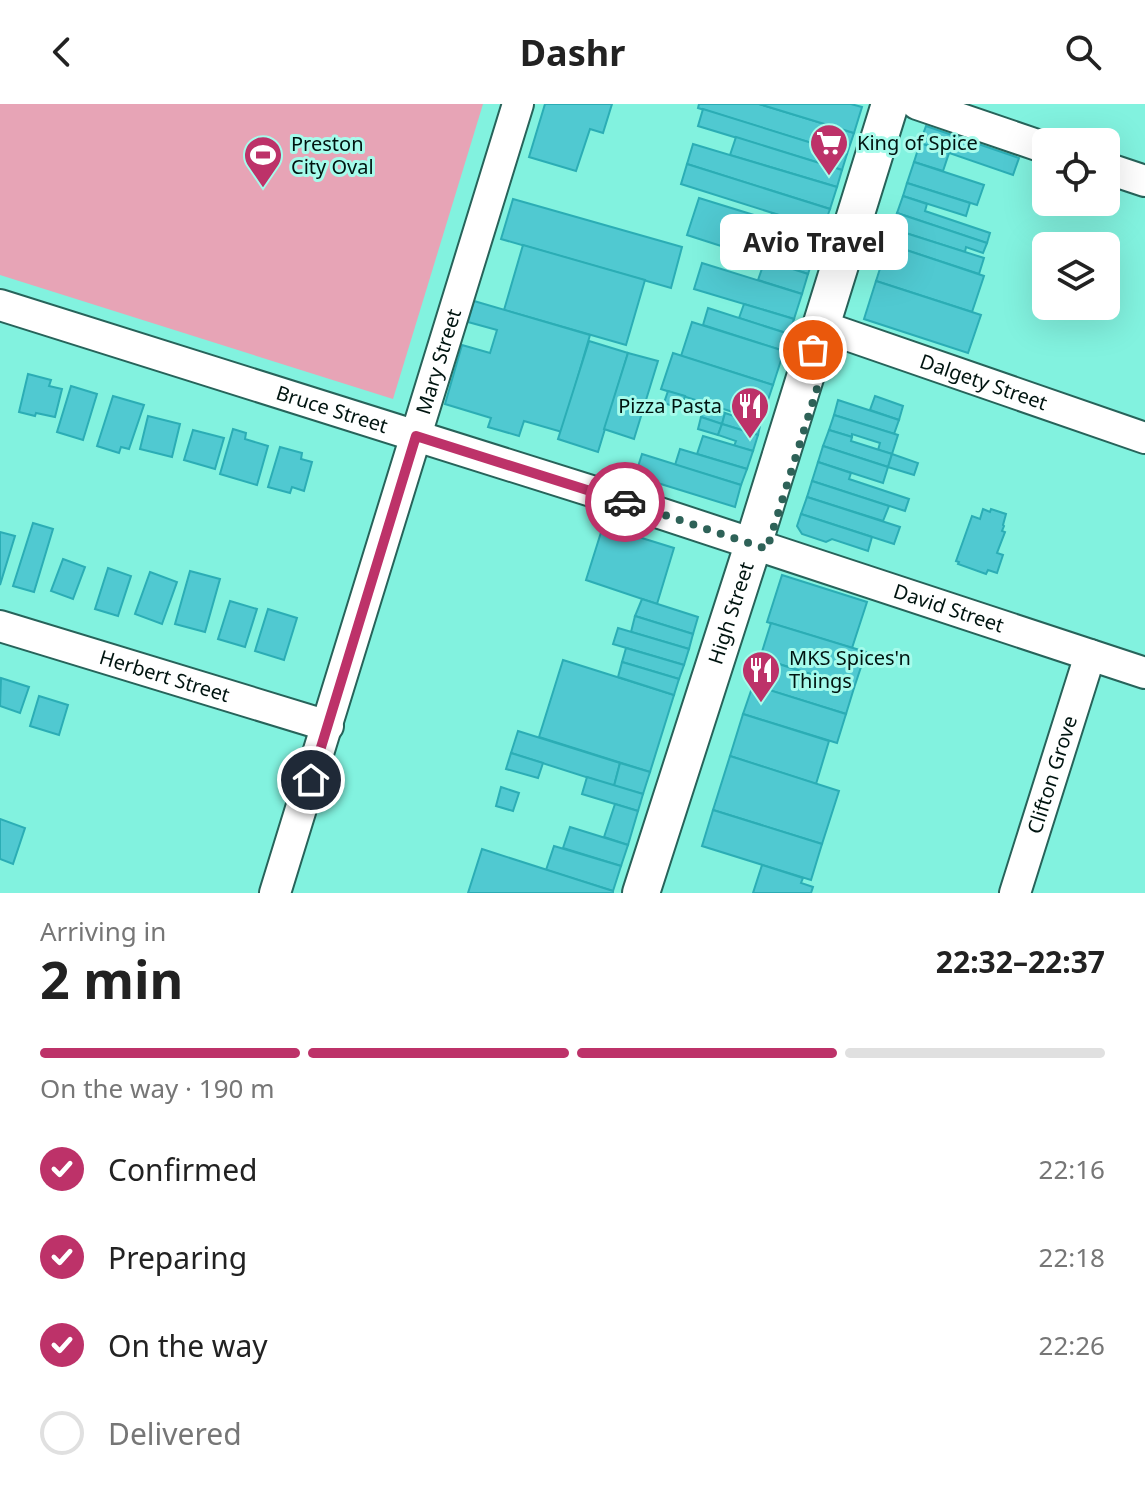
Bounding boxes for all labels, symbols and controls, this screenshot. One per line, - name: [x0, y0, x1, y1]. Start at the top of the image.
- text: Dashr: [520, 28, 625, 77]
- icon: back: [40, 30, 84, 74]
- icon: search: [1061, 30, 1105, 74]
- supermarket icon: King of Spice: [808, 122, 850, 177]
- map controls: [1032, 128, 1120, 320]
- button: locate: [1032, 128, 1120, 216]
- place label: King of Spice: [857, 129, 978, 156]
- place label: Preston City Oval: [291, 130, 374, 180]
- sports icon: Preston City Oval: [242, 134, 284, 189]
- callout: Avio Travel: [719, 214, 907, 270]
- text: Avio Travel: [743, 224, 885, 260]
- button: layers: [1032, 232, 1120, 320]
- street label: Mary Street: [409, 305, 467, 418]
- pin: [779, 316, 847, 384]
- icon: bag: [791, 328, 835, 372]
- street label: Dalgety Street: [916, 347, 1051, 416]
- street label: Bruce Street: [273, 379, 391, 439]
- restaurant icon: Pizza Pasta: [729, 385, 771, 440]
- place label: Pizza Pasta: [618, 392, 722, 419]
- courier: [585, 462, 665, 542]
- icon: car: [603, 480, 647, 524]
- street label: High Street: [702, 559, 760, 667]
- street label: David Street: [890, 577, 1007, 639]
- street label: Herbert Street: [96, 643, 233, 708]
- place label: MKS Spices'n Things: [789, 644, 911, 694]
- restaurant icon: MKS Spices'n Things: [740, 649, 782, 704]
- street label: Clifton Grove: [1021, 712, 1083, 837]
- pin: [277, 746, 345, 814]
- icon: home: [289, 758, 333, 802]
- text: Arriving in: [40, 913, 166, 949]
- text: 22:32–22:37: [936, 941, 1105, 982]
- text: 2 min: [40, 943, 183, 1014]
- text: On the way · 190 m: [40, 1070, 274, 1106]
- icon: check: [40, 1147, 84, 1191]
- text: Confirmed: [108, 1149, 258, 1190]
- text: 22:16: [1039, 1151, 1105, 1187]
- icon: check: [40, 1235, 84, 1279]
- text: Preparing: [108, 1237, 247, 1278]
- text: 22:18: [1039, 1239, 1105, 1275]
- icon: check: [40, 1323, 84, 1367]
- text: On the way: [108, 1325, 268, 1366]
- text: 22:26: [1039, 1327, 1105, 1363]
- text: Delivered: [108, 1413, 242, 1454]

